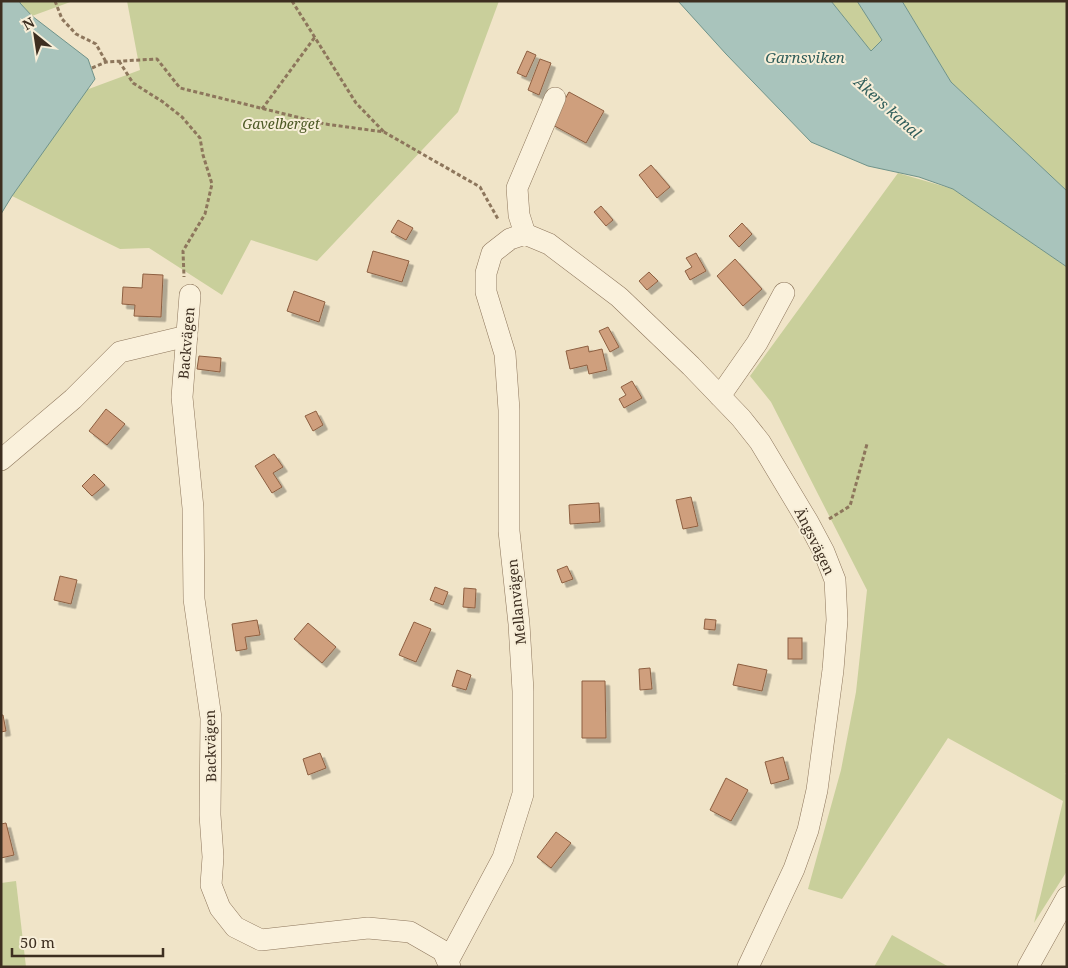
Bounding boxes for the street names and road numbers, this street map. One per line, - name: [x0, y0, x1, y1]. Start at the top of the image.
- street label: Backvägen: [173, 306, 199, 380]
- street label: Ängsvägen: [791, 504, 839, 578]
- street label: Mellanvägen: [502, 558, 530, 646]
- street label: Backvägen: [200, 710, 220, 782]

